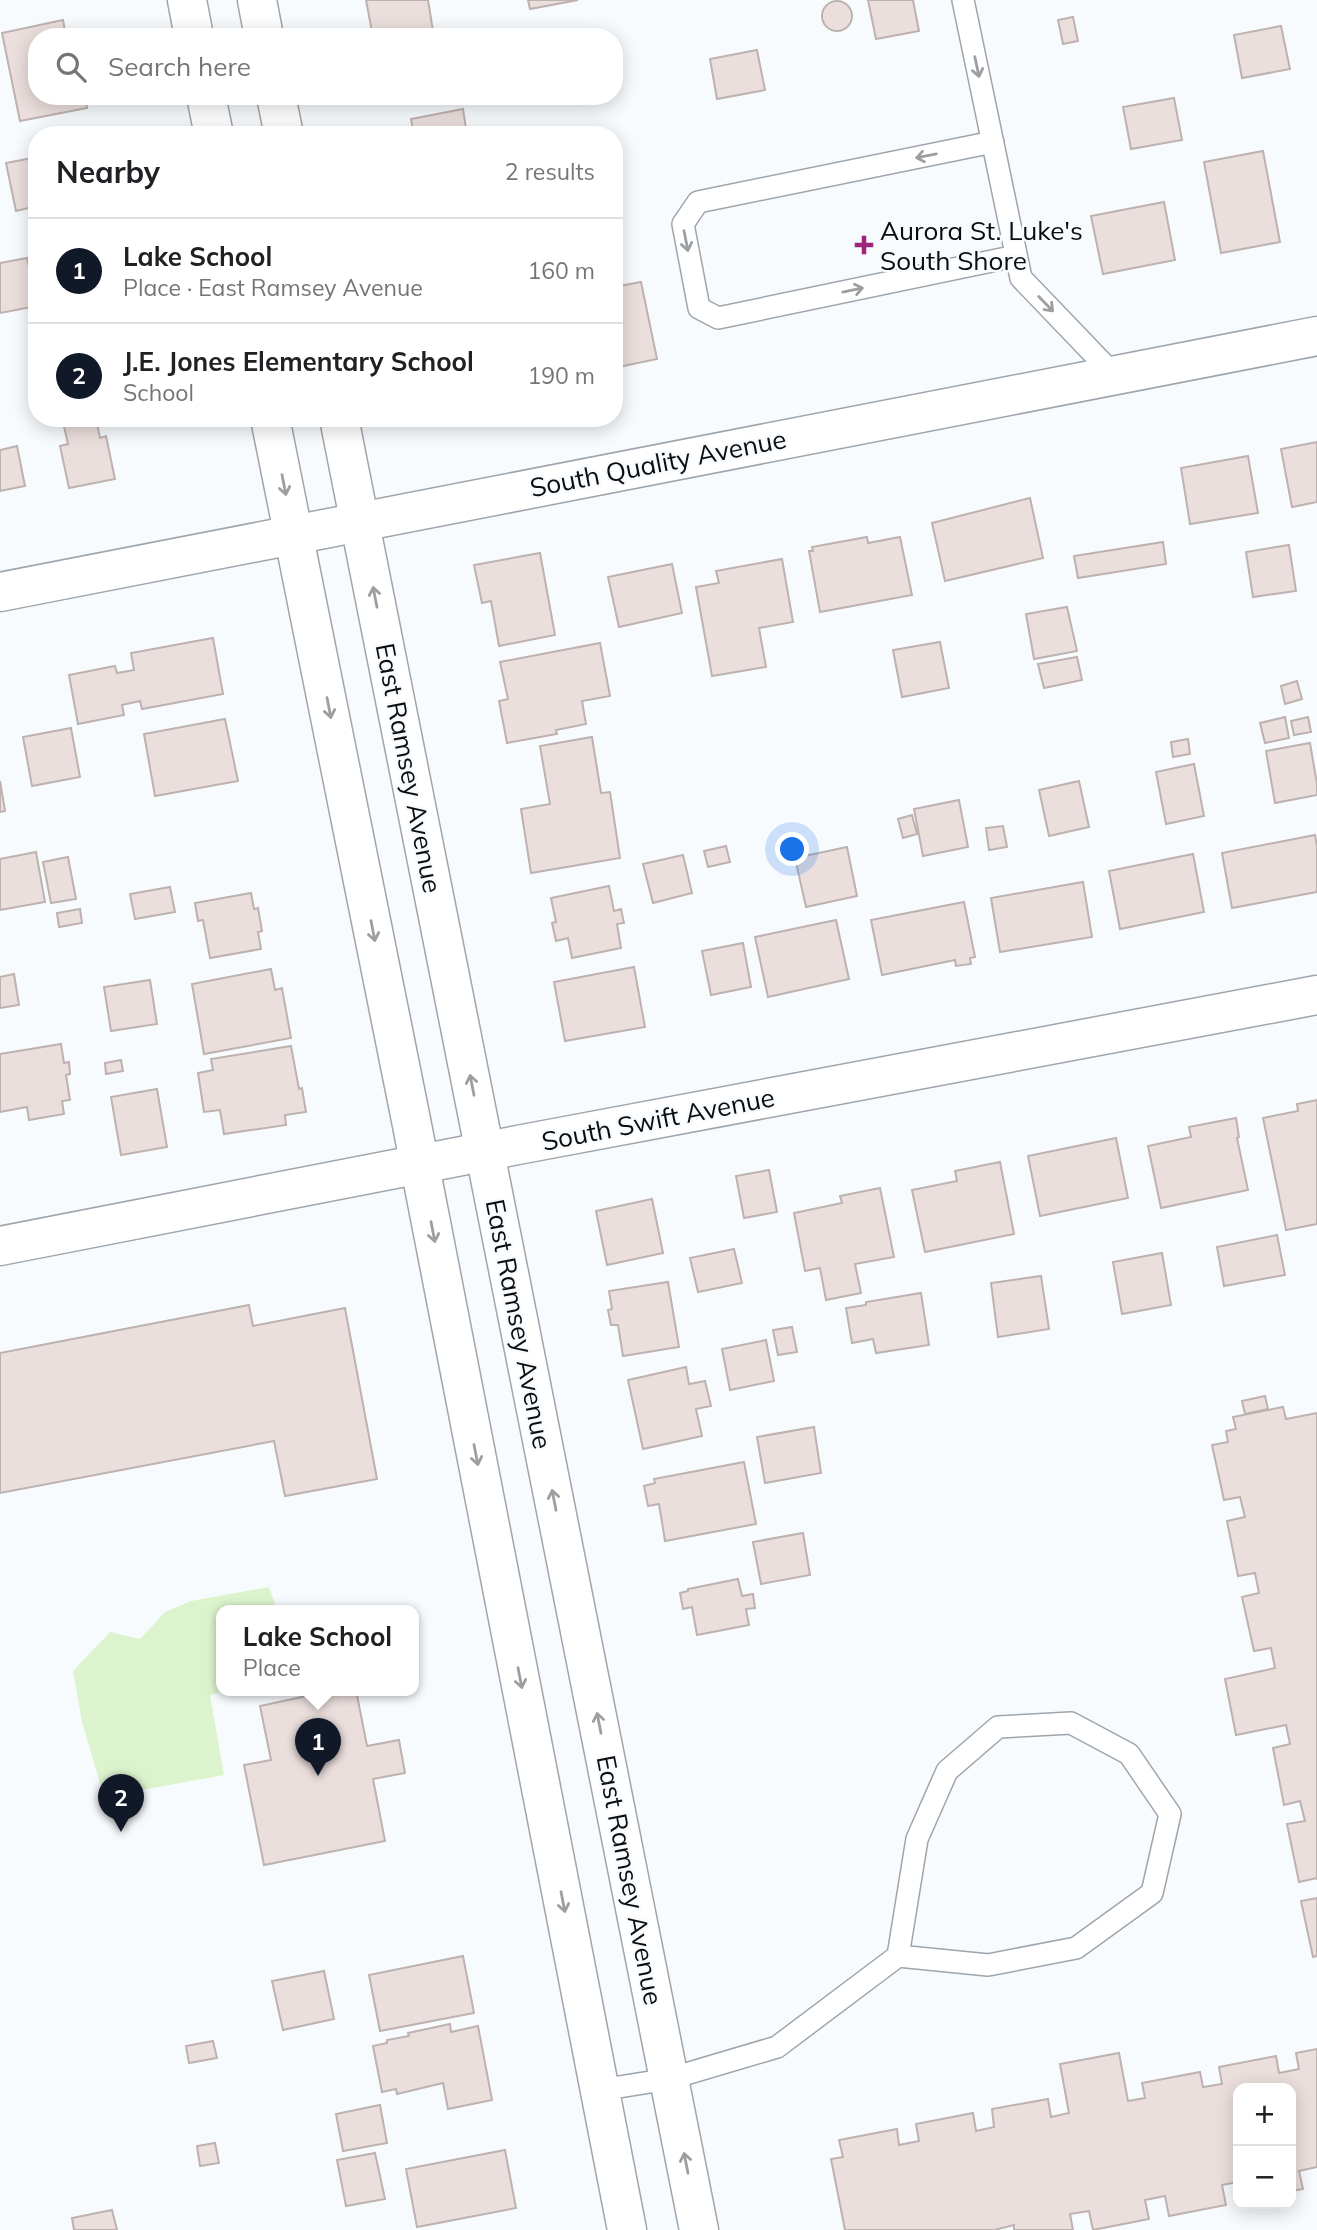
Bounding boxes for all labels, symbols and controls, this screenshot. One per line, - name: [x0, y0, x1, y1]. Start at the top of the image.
- search box: [28, 28, 623, 105]
- icon: search: [52, 48, 90, 86]
- text: Search here: [108, 50, 251, 83]
- one-way arrow: [970, 55, 984, 78]
- one-way arrow: [915, 149, 938, 163]
- text: Nearby: [56, 153, 160, 191]
- text: 2 results: [505, 157, 595, 186]
- place label: Aurora St. Luke's South Shore: [880, 214, 1083, 277]
- one-way arrow: [680, 229, 693, 252]
- marker: Aurora St. Luke's South Shore: [854, 235, 874, 255]
- text: Lake School: [123, 240, 272, 273]
- text: 1: [72, 256, 86, 285]
- text: 160 m: [527, 256, 595, 285]
- text: Place · East Ramsey Avenue: [123, 273, 423, 302]
- one-way arrow: [841, 282, 864, 296]
- one-way arrow: [1037, 295, 1054, 312]
- text: J.E. Jones Elementary School: [123, 345, 474, 378]
- text: 2: [72, 361, 86, 390]
- text: 190 m: [527, 361, 595, 390]
- text: School: [123, 378, 194, 407]
- street label: South Quality Avenue: [527, 422, 789, 504]
- one-way arrow: [277, 473, 291, 496]
- one-way arrow: [367, 586, 381, 609]
- street label: East Ramsey Avenue: [369, 640, 449, 896]
- one-way arrow: [322, 696, 336, 719]
- your location: [775, 832, 809, 866]
- one-way arrow: [367, 919, 381, 942]
- one-way arrow: [464, 1074, 478, 1097]
- street label: South Swift Avenue: [539, 1080, 777, 1158]
- street label: East Ramsey Avenue: [479, 1196, 559, 1452]
- one-way arrow: [426, 1220, 440, 1243]
- one-way arrow: [470, 1443, 484, 1466]
- one-way arrow: [547, 1489, 561, 1512]
- popup: [216, 1605, 419, 1696]
- text: Lake School: [243, 1620, 392, 1653]
- text: Place: [243, 1653, 301, 1682]
- one-way arrow: [513, 1666, 527, 1689]
- one-way arrow: [591, 1712, 605, 1735]
- pin: 1: [295, 1718, 341, 1776]
- street label: East Ramsey Avenue: [590, 1752, 670, 2008]
- pin: 2: [98, 1774, 144, 1832]
- one-way arrow: [557, 1890, 571, 1913]
- map controls: [1233, 2083, 1296, 2209]
- button: +: [1233, 2083, 1296, 2146]
- button: −: [1233, 2146, 1296, 2209]
- one-way arrow: [679, 2152, 692, 2175]

